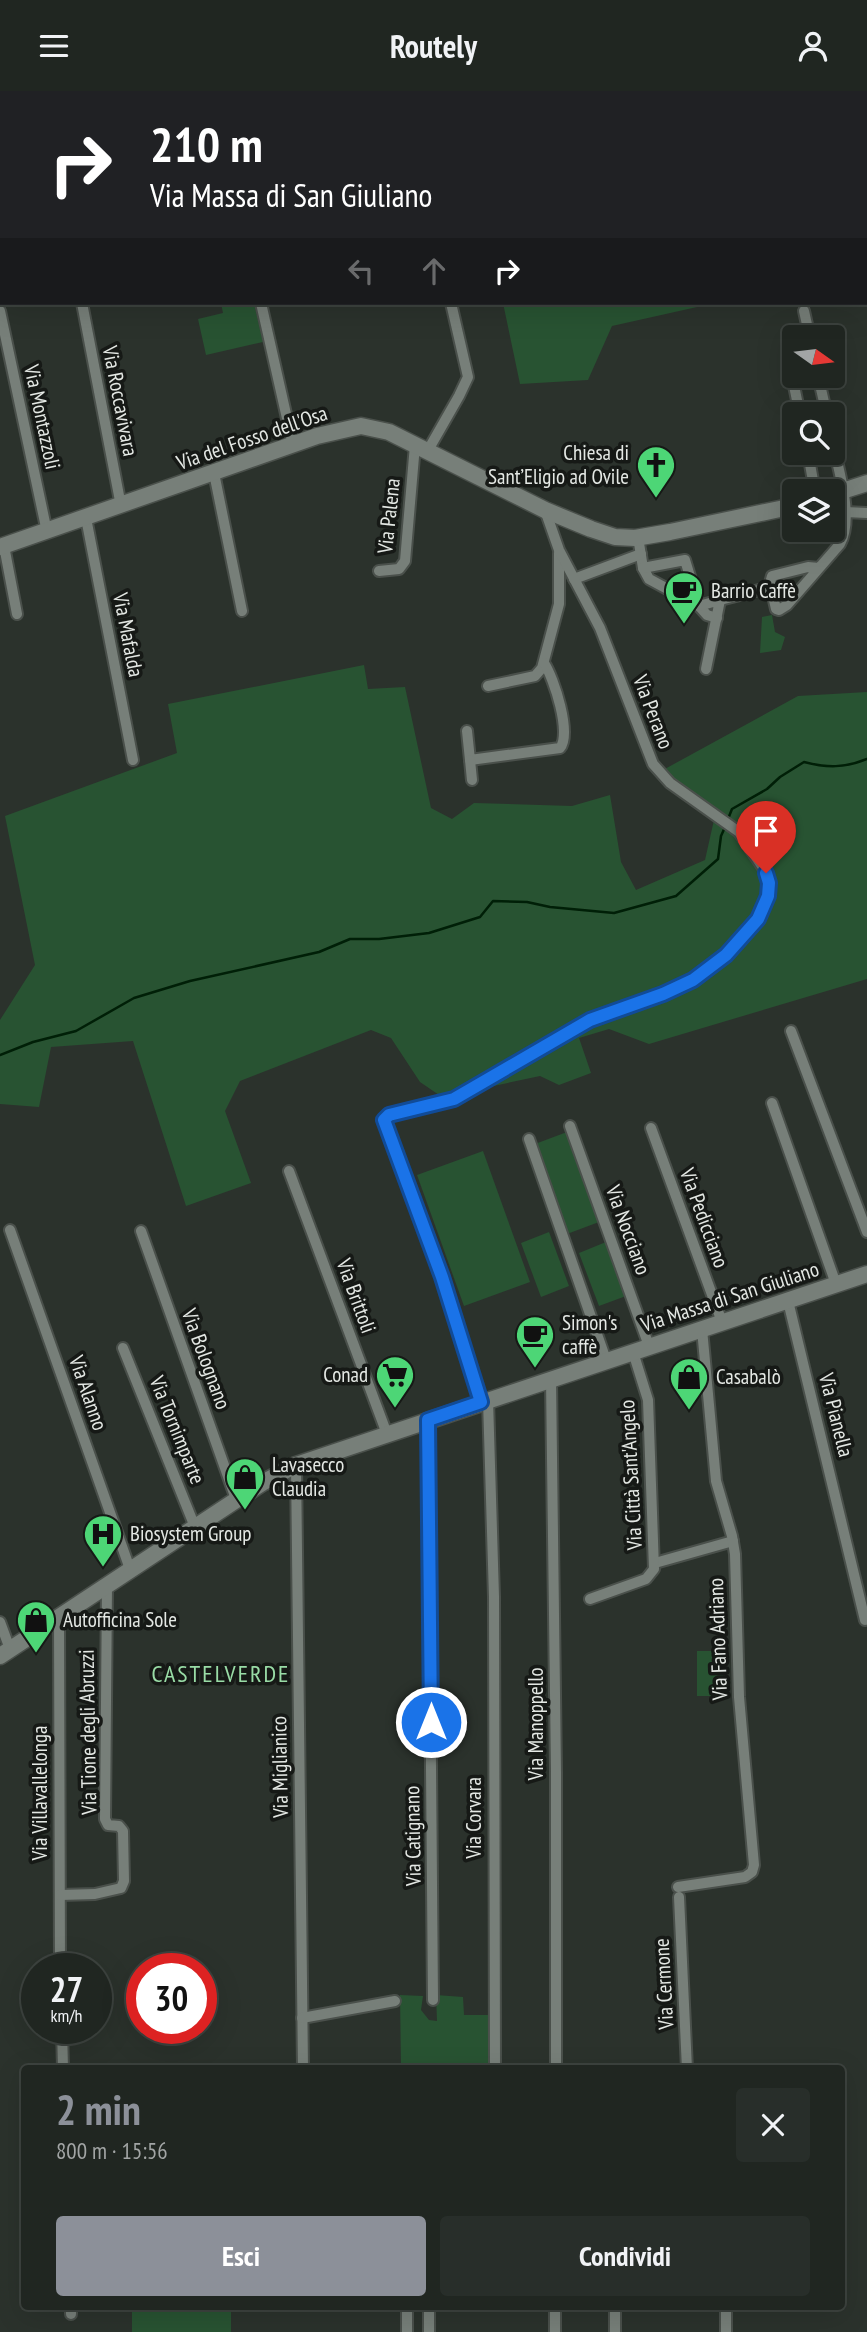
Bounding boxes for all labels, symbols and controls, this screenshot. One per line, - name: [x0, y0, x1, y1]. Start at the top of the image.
- text: Routely: [390, 25, 477, 67]
- icon: menu: [35, 27, 73, 65]
- icon: person: [794, 27, 832, 65]
- text: 210 m: [150, 112, 263, 176]
- icon: right: [35, 119, 126, 210]
- text: Via Massa di San Giuliano: [150, 174, 432, 216]
- icon: left: [342, 252, 380, 290]
- icon: ahead: [415, 252, 453, 290]
- icon: right: [488, 252, 526, 290]
- north arrow: [782, 325, 845, 389]
- map controls: [782, 325, 845, 542]
- street label: Via Roccavivara: [96, 342, 144, 458]
- street label: Via Montazzoli: [18, 361, 67, 472]
- street label: Via del Fosso dell'Osa: [172, 399, 331, 476]
- button: search: [782, 402, 845, 465]
- place label: Chiesa di Sant’Eligio ad Ovile: [488, 439, 629, 490]
- church icon: Chiesa di Sant’Eligio ad Ovile: [635, 444, 677, 499]
- street label: Via Palena: [371, 477, 406, 556]
- button: layers: [782, 479, 845, 542]
- cafe icon: Barrio Caffè: [663, 570, 705, 625]
- place label: Barrio Caffè: [711, 577, 796, 604]
- street label: Via Mafalda: [107, 590, 150, 679]
- street label: Via Perano: [627, 670, 680, 753]
- pin: [736, 801, 796, 873]
- icon: arrive: [747, 812, 785, 850]
- street label: Via Pedicciano: [674, 1163, 735, 1271]
- street label: Via Nocciano: [599, 1180, 657, 1278]
- street label: Via Brittoli: [330, 1254, 382, 1337]
- street label: Via Massa di San Giuliano: [637, 1255, 822, 1338]
- street label: Via Bolognano: [175, 1304, 237, 1413]
- place label: Simon's caffè: [562, 1309, 617, 1360]
- cafe icon: Simon's caffè: [514, 1314, 556, 1369]
- street label: Via Alanno: [63, 1351, 114, 1434]
- supermarket icon: Conad: [374, 1354, 416, 1409]
- shop icon: Casabalò: [668, 1356, 710, 1411]
- place label: Conad: [323, 1361, 368, 1388]
- place label: Casabalò: [716, 1363, 781, 1390]
- street label: Via Pianella: [813, 1369, 860, 1460]
- street label: Via Tornimparte: [143, 1371, 211, 1488]
- street label: Via Città Sant'Angelo: [613, 1399, 648, 1552]
- place label: Lavasecco Claudia: [272, 1451, 344, 1502]
- shop icon: Lavasecco Claudia: [224, 1456, 266, 1511]
- hospital icon: Biosystem Group: [82, 1513, 124, 1568]
- place label: Biosystem Group: [130, 1520, 251, 1547]
- street label: Via Fano Adriano: [702, 1577, 733, 1702]
- shop icon: Autofficina Sole: [15, 1599, 57, 1654]
- place label: Autofficina Sole: [63, 1606, 177, 1633]
- street label: Via Tione degli Abruzzi: [73, 1649, 102, 1816]
- district label: CASTELVERDE: [152, 1658, 290, 1689]
- street label: Via Manoppello: [522, 1667, 549, 1782]
- position arrow: [394, 1685, 468, 1759]
- street label: Via Miglianico: [265, 1716, 294, 1819]
- street label: Via Villavallelonga: [26, 1726, 53, 1861]
- street label: Via Corvara: [460, 1777, 487, 1860]
- street label: Via Catignano: [398, 1786, 427, 1887]
- street label: Via Cermone: [648, 1938, 679, 2031]
- speed limit sign: 30: [126, 1953, 217, 2044]
- text: 27: [50, 1966, 83, 2012]
- text: km/h: [51, 2004, 82, 2027]
- text: 2 min: [56, 2082, 141, 2137]
- button: close: [736, 2088, 810, 2162]
- text: 800 m · 15:56: [56, 2136, 168, 2165]
- button: Esci: [56, 2216, 426, 2296]
- button: Condividi: [440, 2216, 810, 2296]

